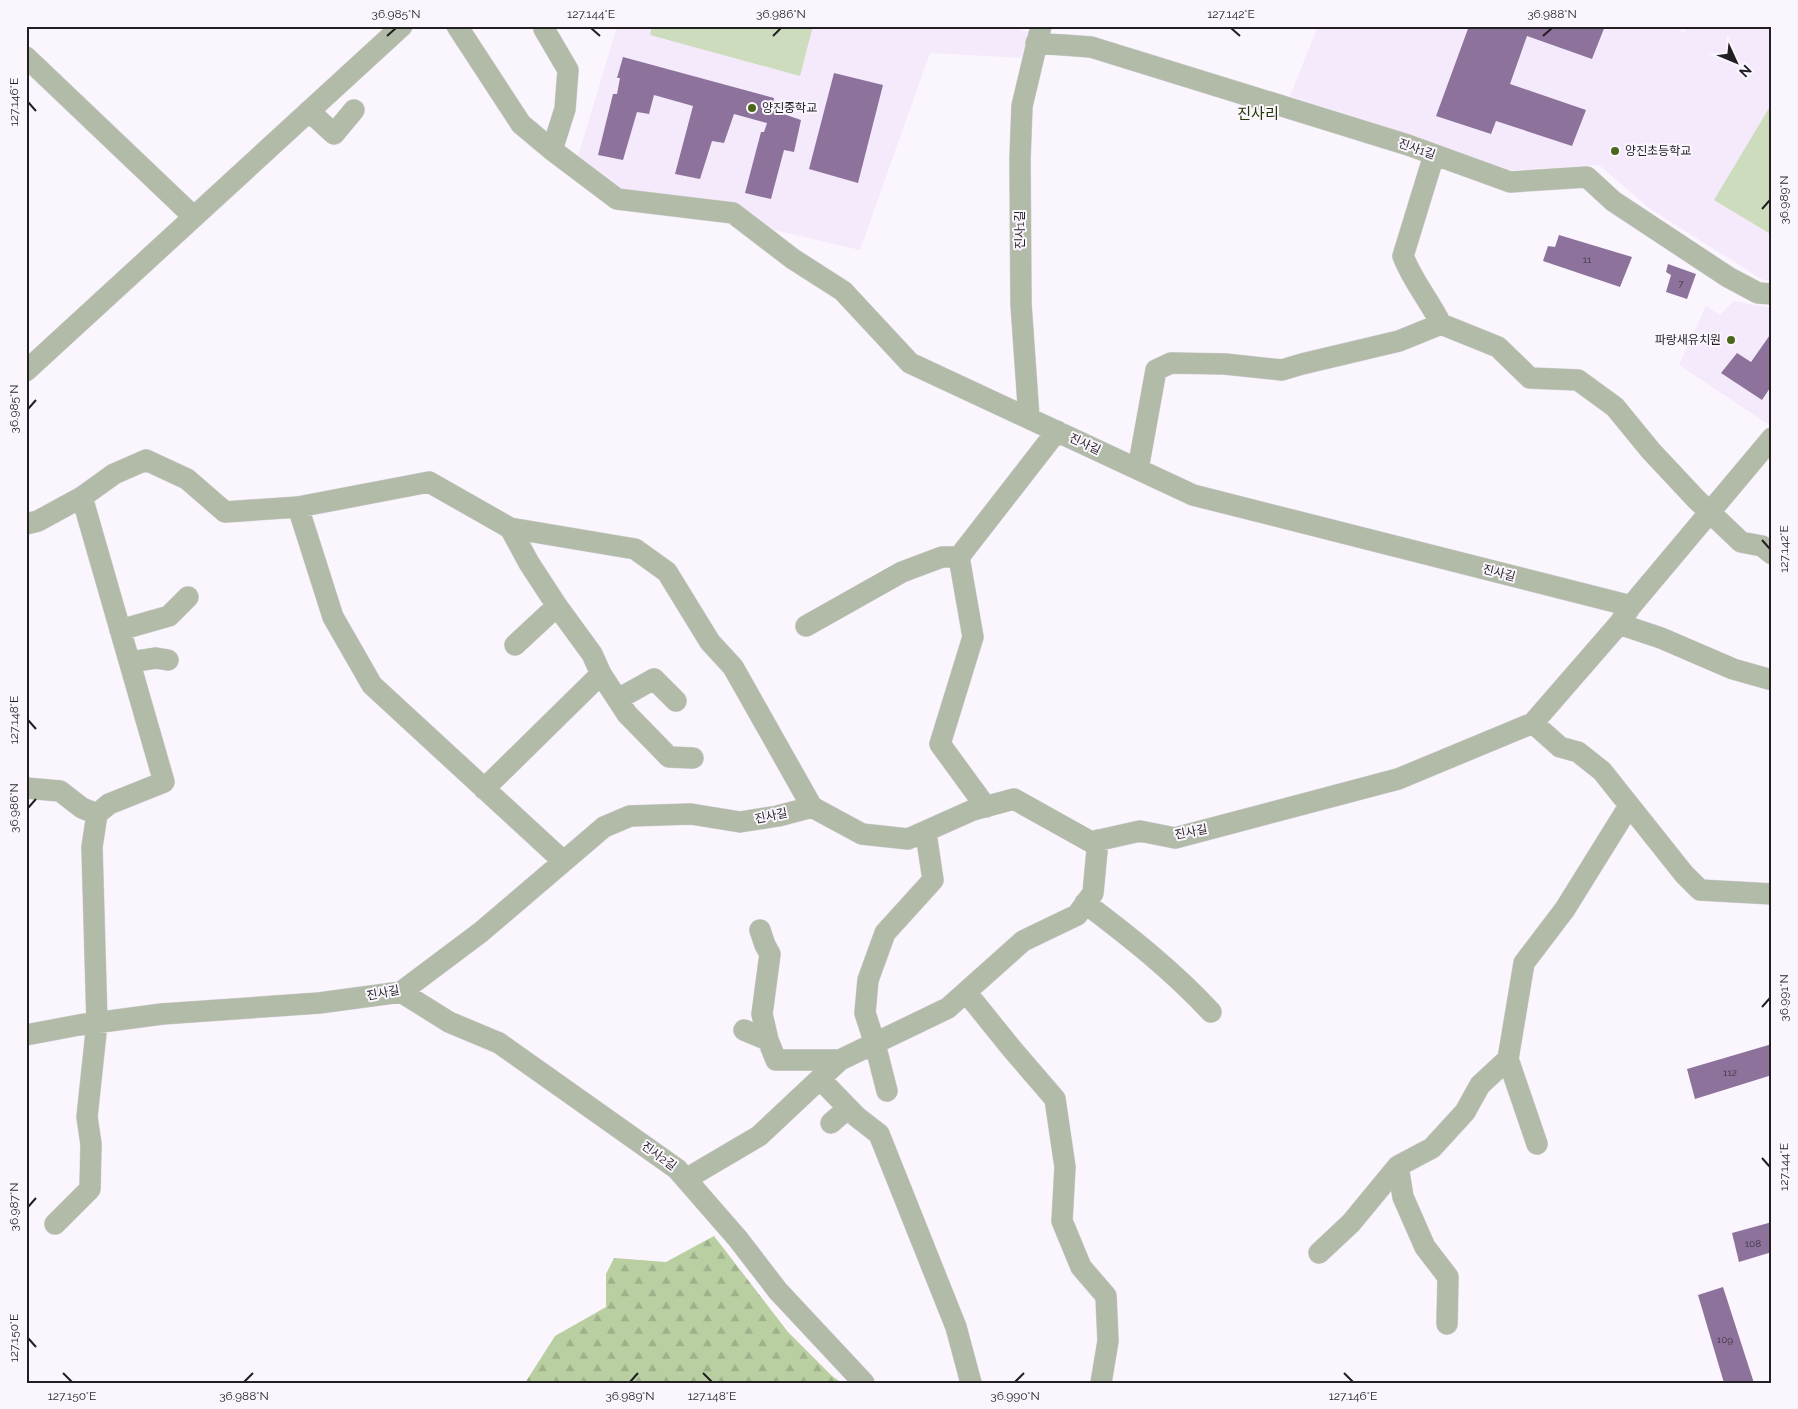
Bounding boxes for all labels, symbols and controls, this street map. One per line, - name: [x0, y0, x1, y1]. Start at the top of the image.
- text: 36.985°N: [371, 7, 421, 21]
- text: 127.144°E: [567, 7, 615, 21]
- text: 36.986°N: [756, 7, 806, 21]
- text: 127.142°E: [1207, 7, 1255, 21]
- text: 36.988°N: [1527, 7, 1577, 21]
- north arrow: [1710, 38, 1760, 88]
- text: N: [1736, 62, 1755, 80]
- text: 127.146°E: [7, 78, 21, 126]
- place label: 양진중학교: [762, 101, 817, 115]
- marker: 양진중학교: [746, 102, 758, 114]
- district label: 진사리: [1237, 105, 1279, 123]
- street label: 진사1길: [1397, 136, 1437, 162]
- place label: 양진초등학교: [1625, 144, 1691, 158]
- marker: 양진초등학교: [1609, 145, 1621, 157]
- text: 36.989°N: [1777, 175, 1791, 225]
- street label: 진사1길: [1013, 211, 1027, 249]
- house number: 11: [1583, 254, 1592, 265]
- house number: 7: [1678, 278, 1684, 289]
- place label: 파랑새유치원: [1655, 333, 1721, 347]
- marker: 파랑새유치원: [1725, 334, 1737, 346]
- text: 36.985°N: [7, 384, 21, 434]
- street label: 진사길: [1067, 431, 1103, 457]
- text: 127.142°E: [1777, 525, 1791, 573]
- street label: 진사길: [1481, 562, 1517, 584]
- text: 127.148°E: [7, 696, 21, 744]
- text: 36.986°N: [7, 783, 21, 833]
- street label: 진사길: [753, 806, 789, 826]
- street label: 진사길: [1173, 822, 1209, 842]
- text: 36.991°N: [1777, 974, 1791, 1022]
- street label: 진사길: [365, 983, 401, 1003]
- house number: 112: [1723, 1067, 1737, 1078]
- street label: 진사2길: [639, 1139, 679, 1173]
- text: 127.144°E: [1777, 1143, 1791, 1191]
- text: 36.987°N: [7, 1183, 21, 1231]
- house number: 108: [1745, 1238, 1761, 1249]
- text: 127.150°E: [7, 1314, 21, 1362]
- house number: 109: [1717, 1334, 1733, 1345]
- text: 127.150°E: [48, 1389, 96, 1403]
- text: 36.988°N: [219, 1389, 269, 1403]
- text: 36.989°N: [605, 1389, 655, 1403]
- text: 127.148°E: [688, 1389, 736, 1403]
- text: 36.990°N: [990, 1389, 1040, 1403]
- text: 127.146°E: [1329, 1389, 1377, 1403]

